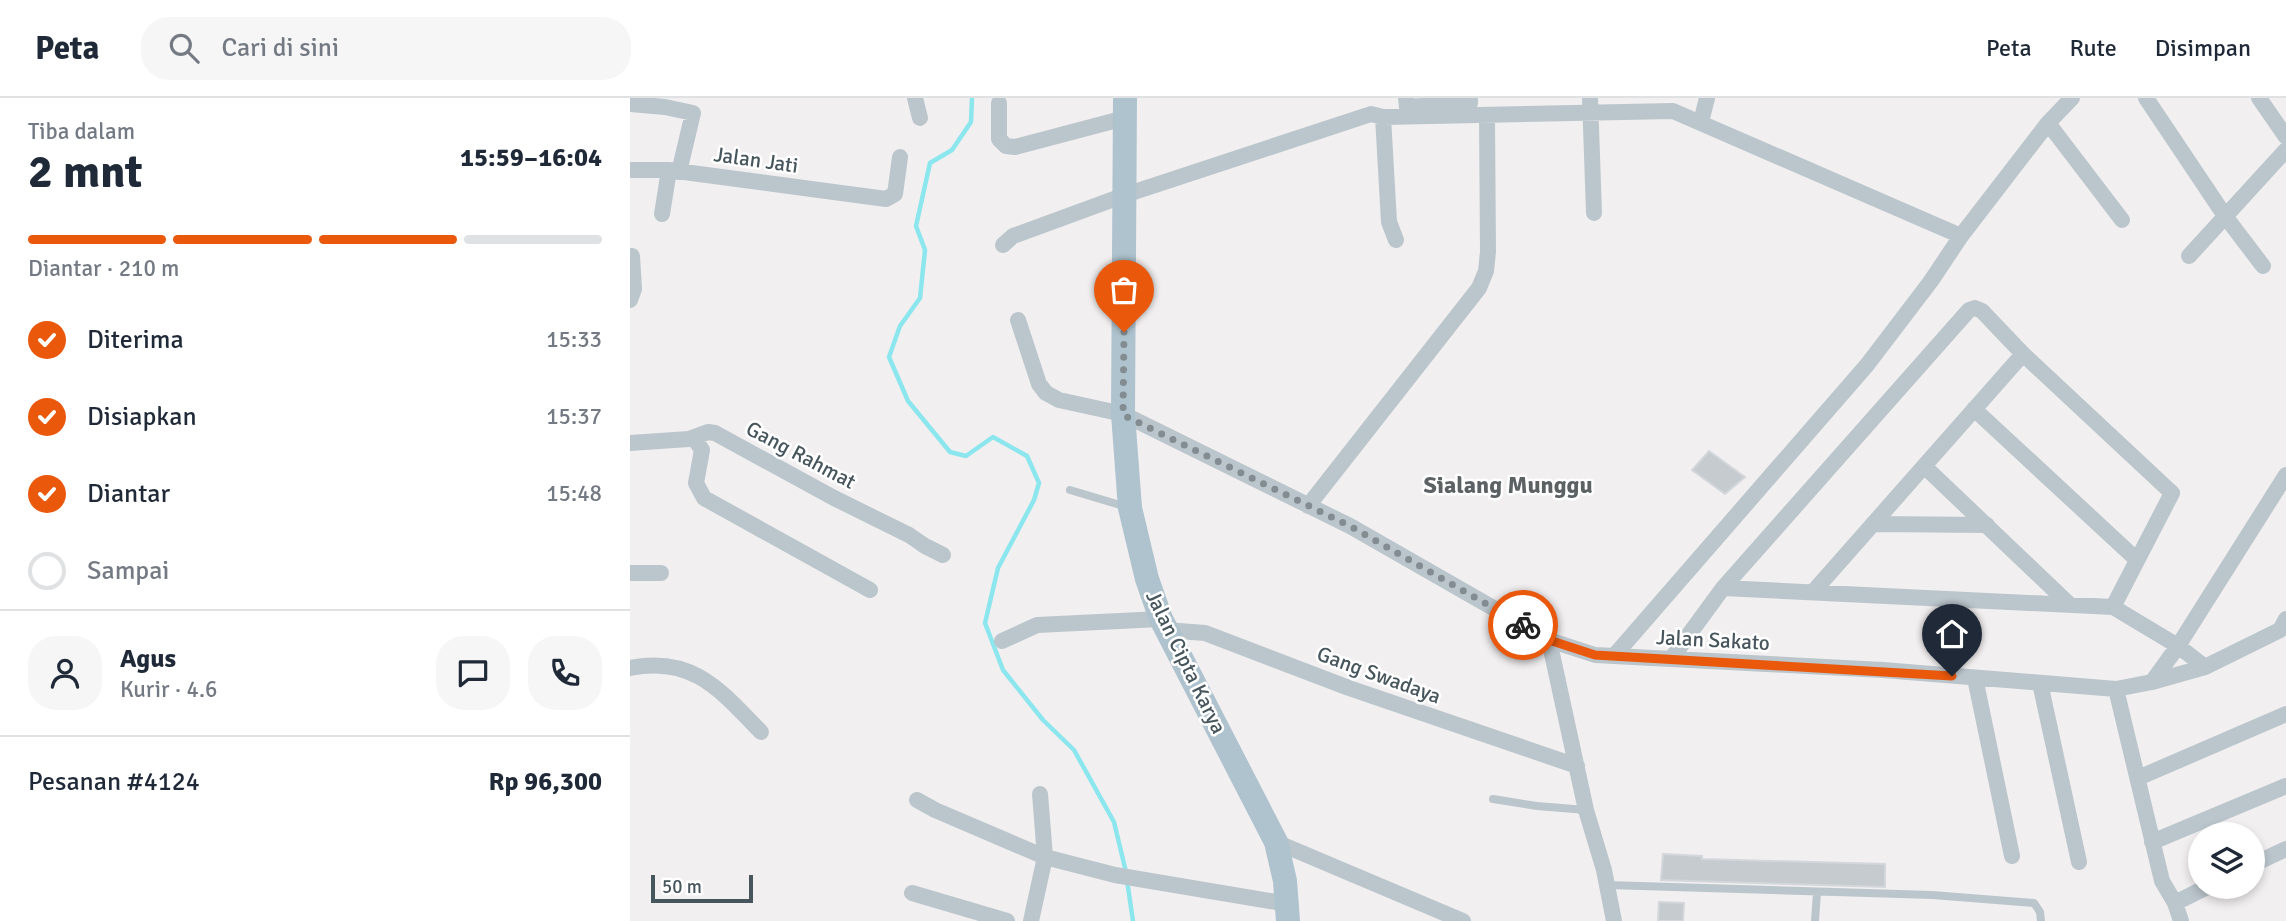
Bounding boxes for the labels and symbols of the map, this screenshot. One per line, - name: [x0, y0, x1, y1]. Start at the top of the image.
- street label: Jalan Jati: [712, 141, 800, 179]
- pin: [1094, 260, 1154, 332]
- street label: Gang Rahmat: [742, 415, 860, 495]
- district label: Sialang Munggu: [1423, 470, 1593, 500]
- street label: Jalan Cipta Karya: [1140, 586, 1232, 738]
- courier: [1488, 590, 1558, 660]
- pin: [1922, 604, 1982, 676]
- street label: Jalan Sakato: [1656, 624, 1770, 656]
- street label: Gang Swadaya: [1314, 641, 1444, 709]
- scale bar: [651, 872, 752, 904]

